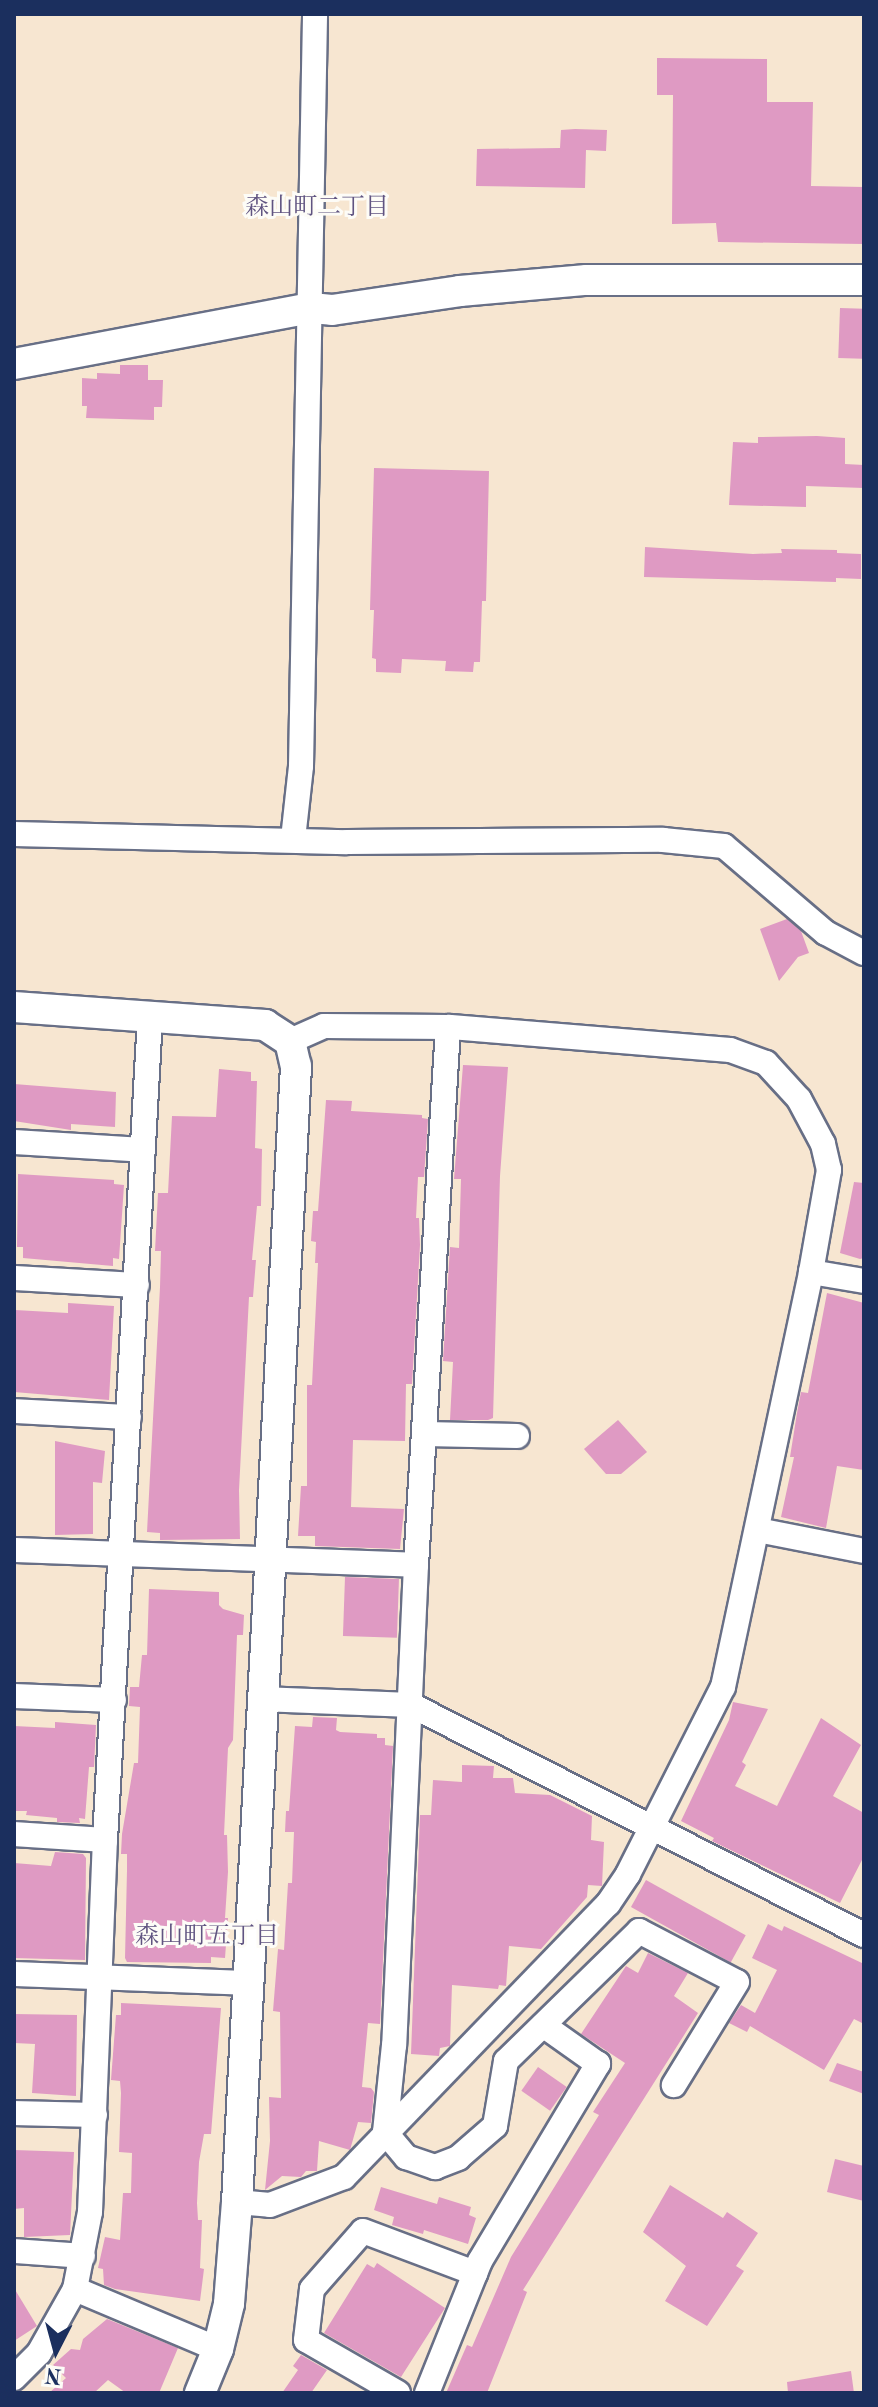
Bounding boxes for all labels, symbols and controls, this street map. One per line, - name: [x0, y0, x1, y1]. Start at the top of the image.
- district label: 森山町二丁目: [245, 195, 389, 223]
- district label: 森山町五丁目: [135, 1924, 279, 1952]
- north arrow: [16, 2311, 96, 2391]
- text: N: [44, 2363, 63, 2387]

